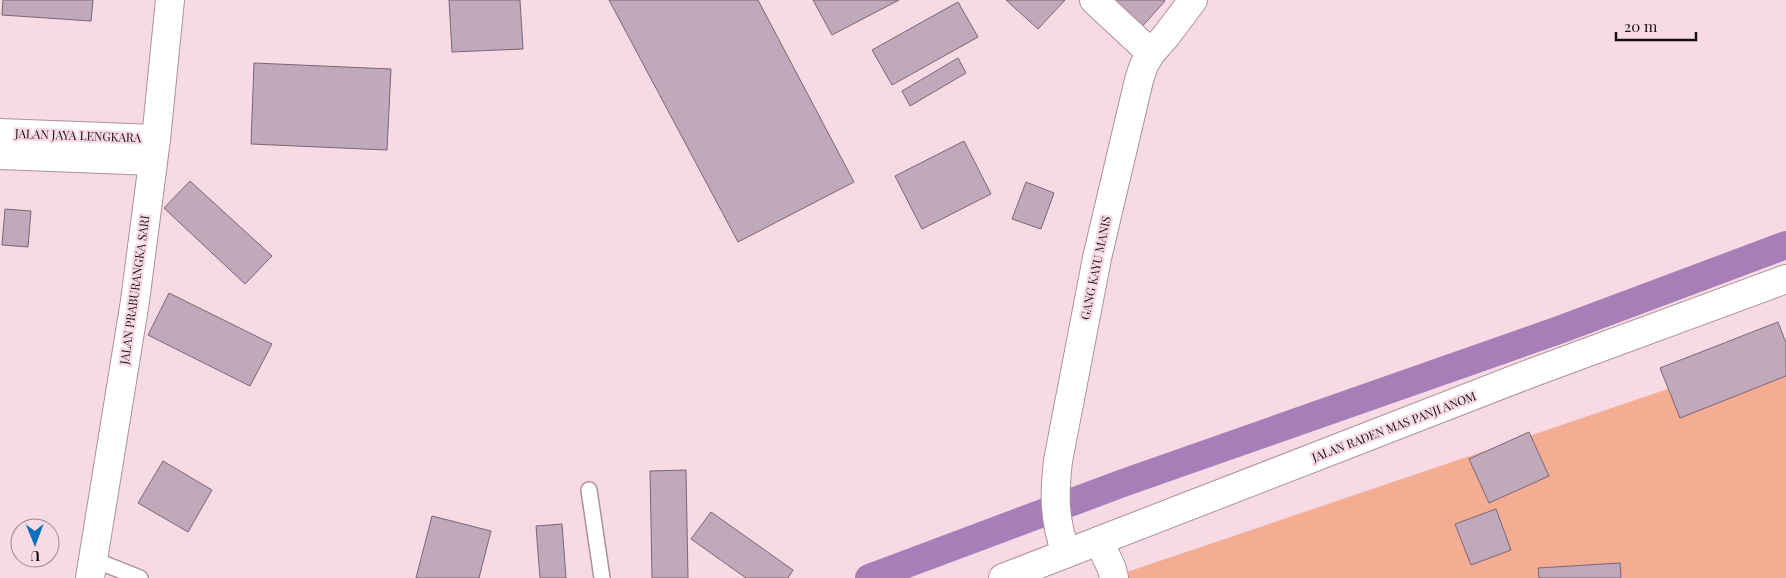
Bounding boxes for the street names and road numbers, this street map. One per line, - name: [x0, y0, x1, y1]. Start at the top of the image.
- street label: JALAN JAYA LENGKARA: [14, 125, 142, 145]
- street label: JALAN PRABURANGKA SARI: [115, 214, 152, 367]
- street label: GANG KAYU MANIS: [1076, 215, 1114, 321]
- street label: JALAN RADEN MAS PANJI ANOM: [1308, 387, 1478, 465]

